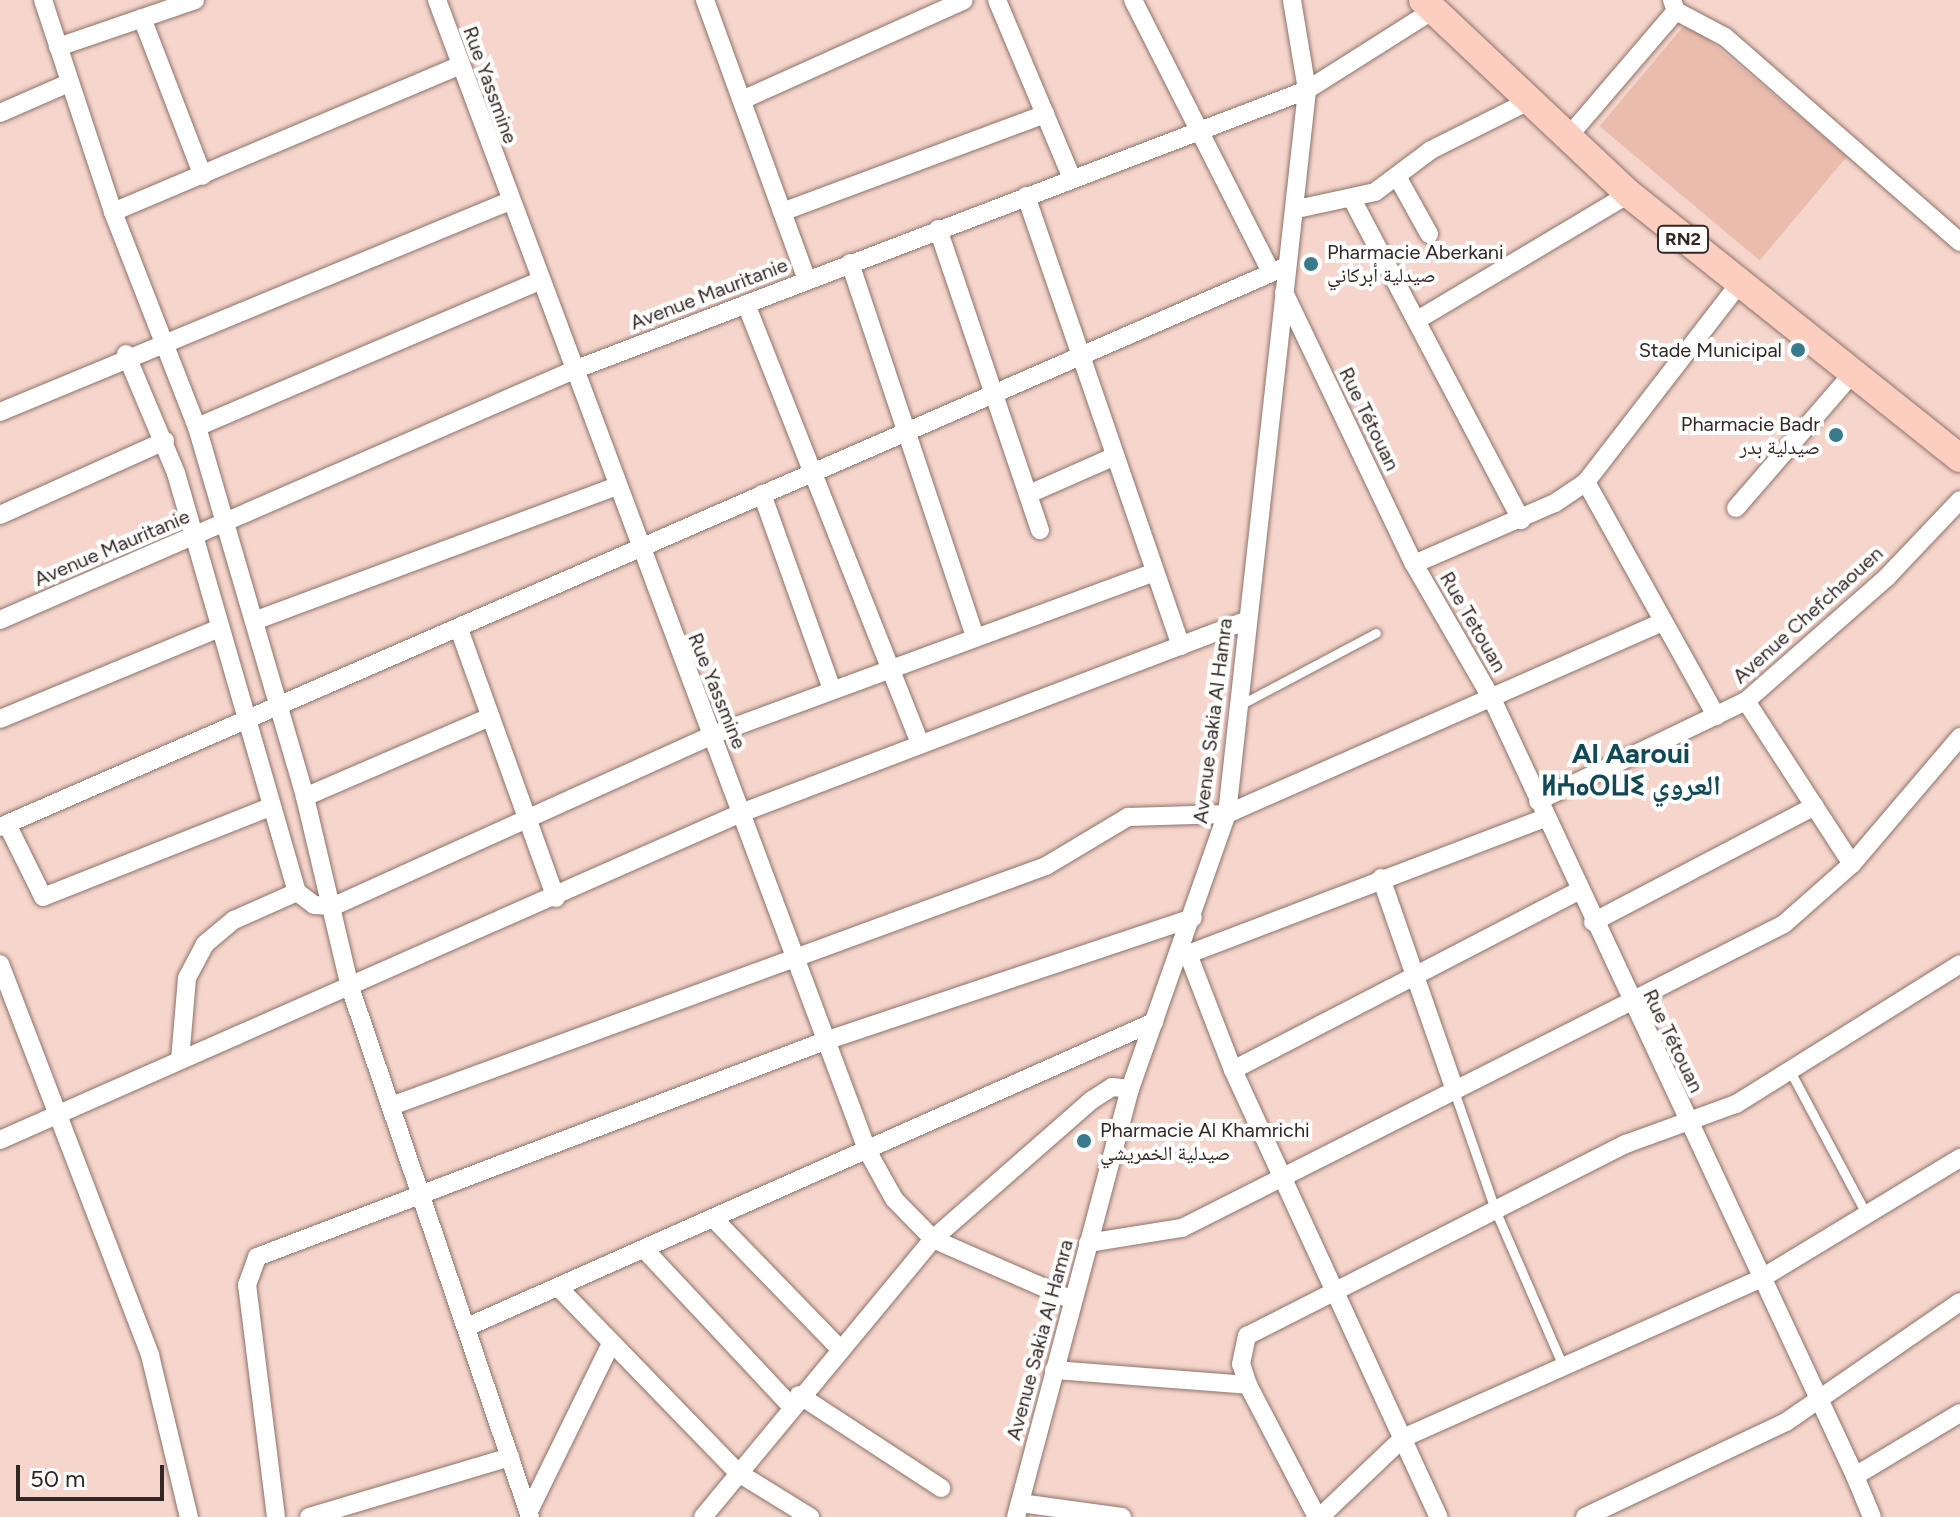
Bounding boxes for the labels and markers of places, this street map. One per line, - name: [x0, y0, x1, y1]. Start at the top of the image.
- place label: Pharmacie Aberkani صيدلية أبركاني: [1327, 240, 1504, 287]
- marker: Pharmacie Aberkani صيدلية أبركاني: [1302, 255, 1320, 273]
- place label: Stade Municipal: [1639, 338, 1782, 362]
- marker: Stade Municipal: [1789, 341, 1807, 359]
- place label: Pharmacie Badr صيدلية بدر: [1681, 412, 1820, 459]
- marker: Pharmacie Badr صيدلية بدر: [1827, 426, 1845, 444]
- place label: Pharmacie Al Khamrichi صيدلية الخمريشي: [1100, 1118, 1310, 1165]
- marker: Pharmacie Al Khamrichi صيدلية الخمريشي: [1075, 1132, 1093, 1150]

